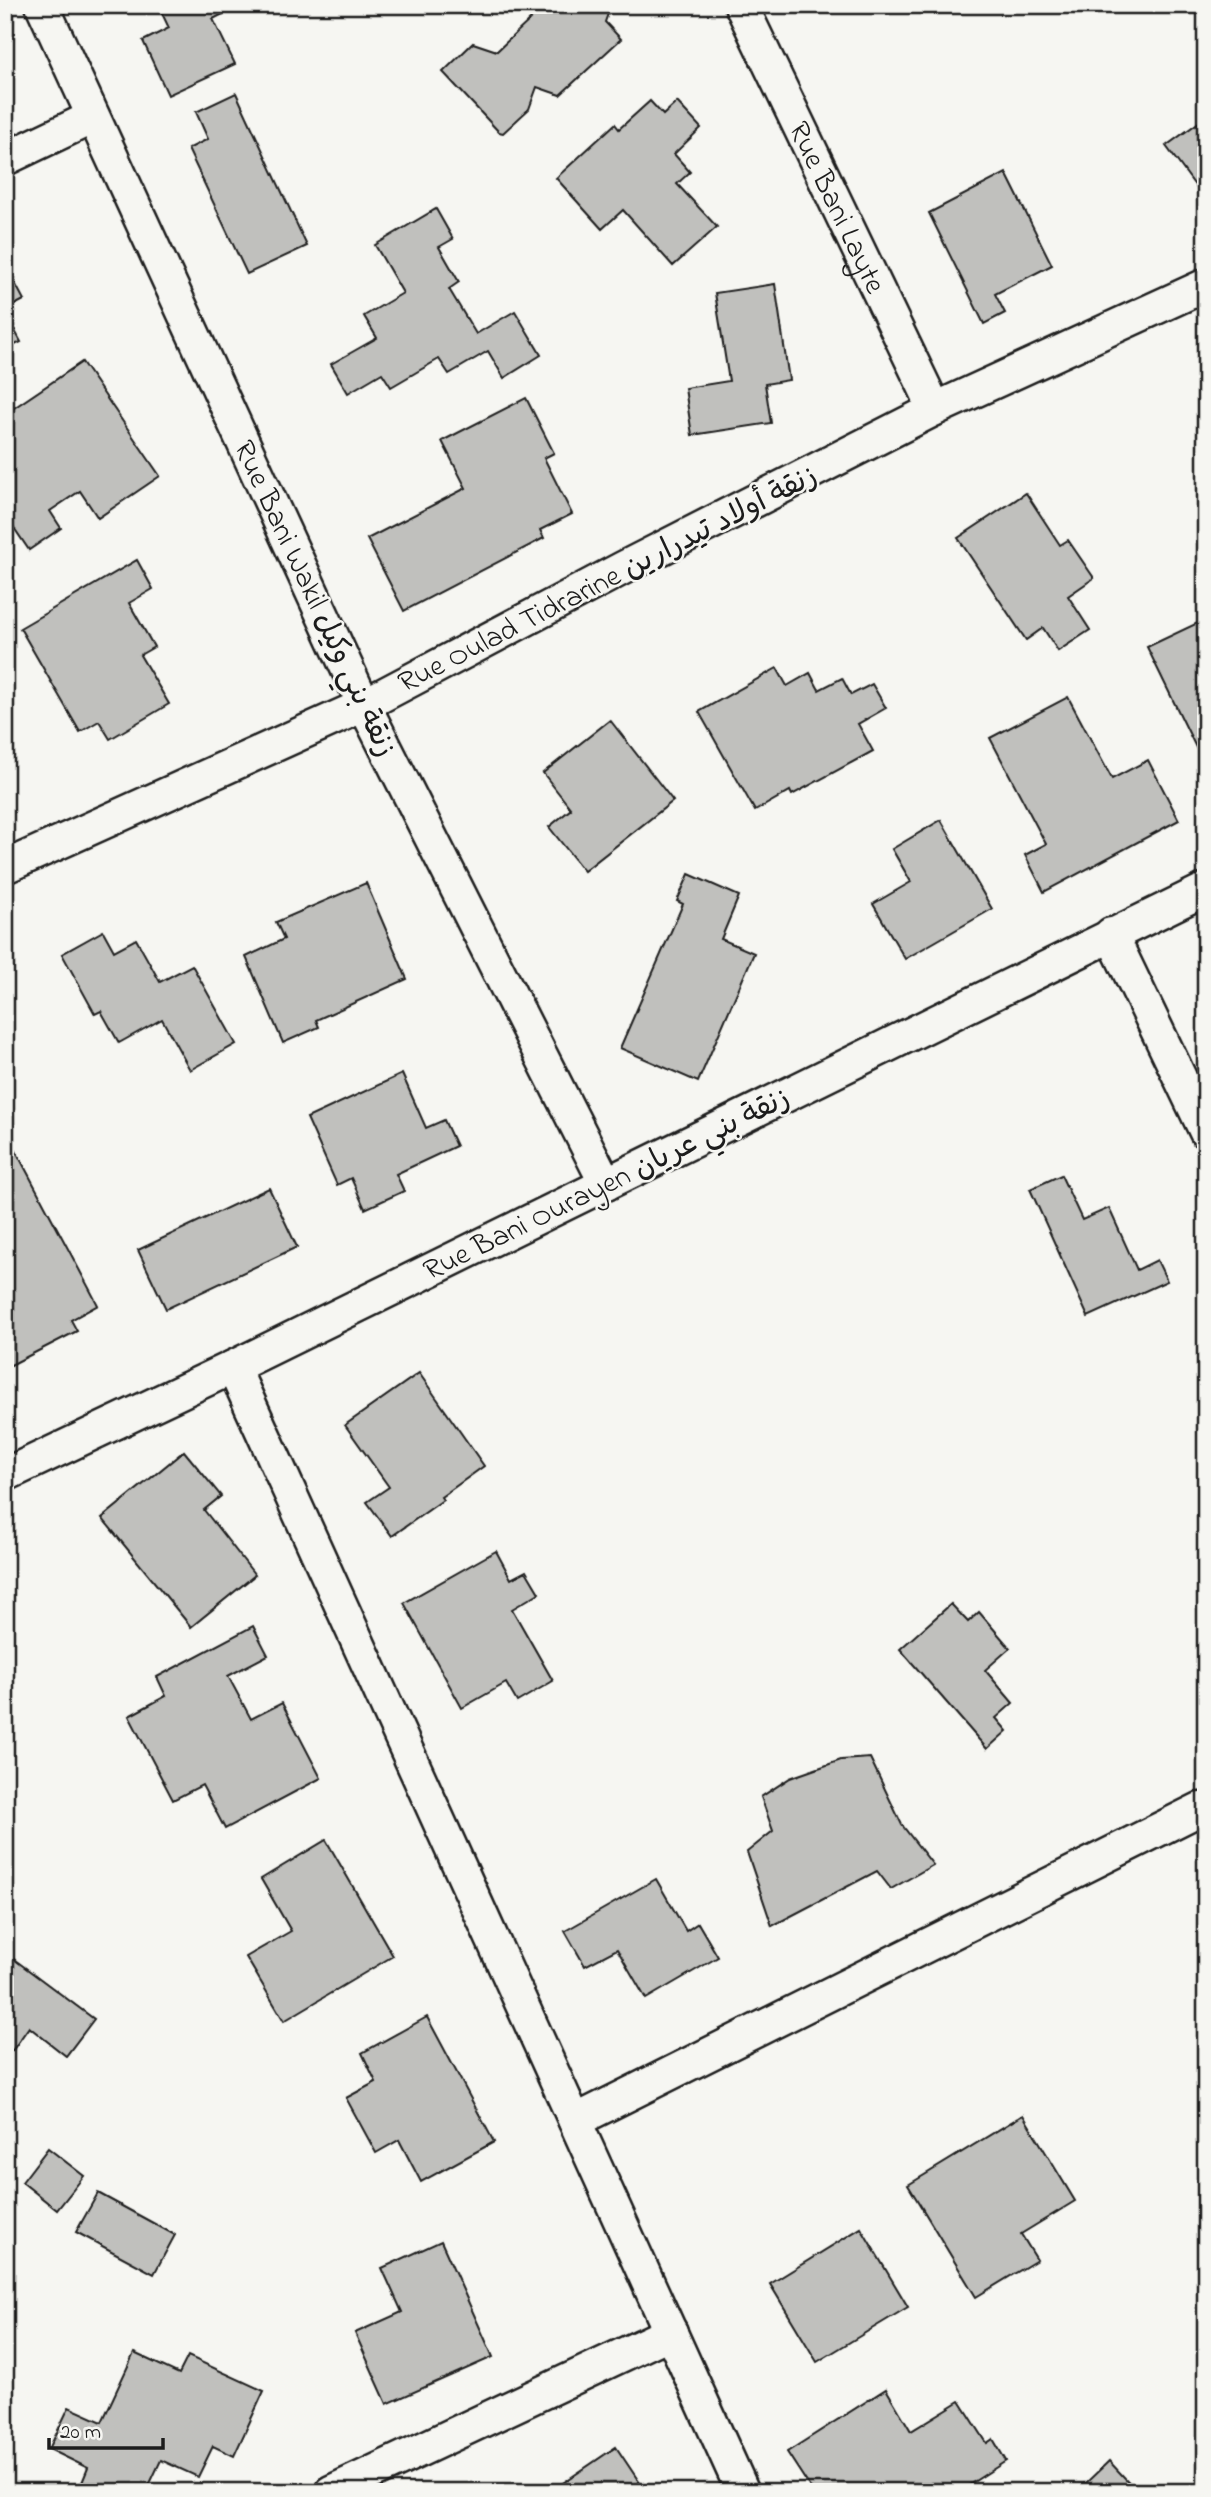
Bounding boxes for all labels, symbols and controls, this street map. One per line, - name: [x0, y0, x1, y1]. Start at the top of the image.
- street label: Rue Bani Layte: [775, 115, 896, 302]
- street label: Rue Bani Wakil زنقة بني وكيل: [220, 434, 406, 765]
- street label: Rue Oulad Tidrarine زنقة أولاد تيدرارين: [391, 455, 826, 706]
- street label: Rue Bani Ourayen زنقة بني عريان: [417, 1078, 799, 1295]
- scale bar: [49, 2406, 163, 2450]
- text: 20 m: [60, 2418, 101, 2448]

